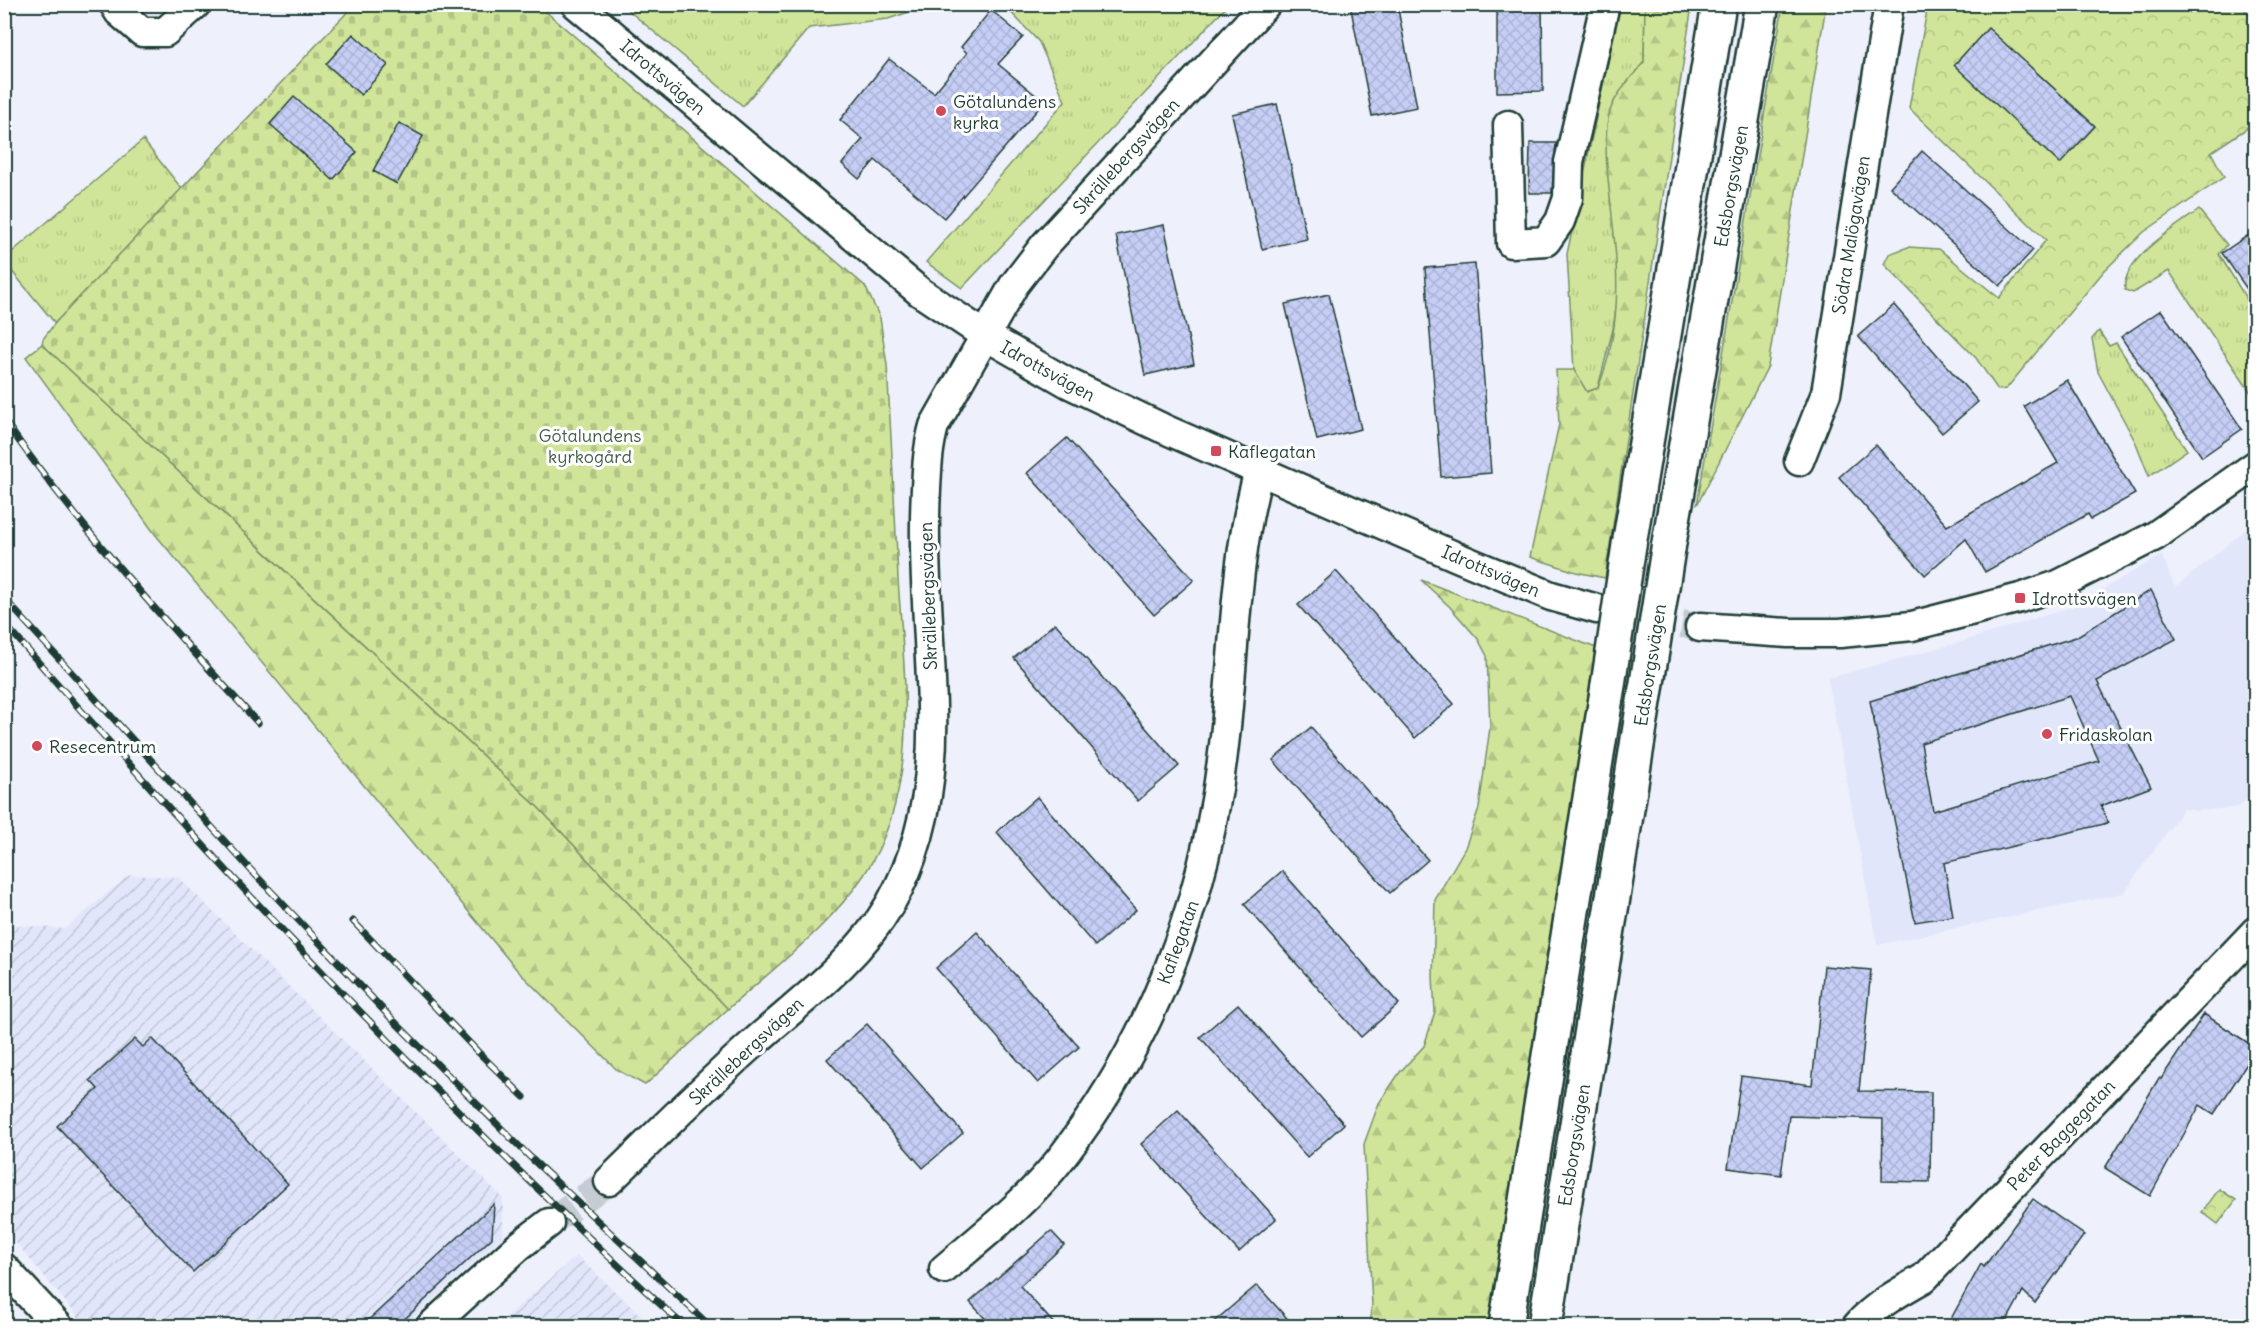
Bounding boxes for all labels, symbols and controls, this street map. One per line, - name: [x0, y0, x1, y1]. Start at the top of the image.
- street label: Idrottsvägen: [616, 35, 710, 119]
- place label: Götalundens kyrka: [953, 90, 1056, 134]
- street label: Skrällebergsvägen: [1068, 93, 1184, 219]
- marker: Götalundens kyrka: [934, 104, 948, 118]
- street label: Edsborgsvägen: [1709, 123, 1753, 249]
- street label: Södra Malögavägen: [1827, 154, 1875, 316]
- street label: Idrottsvägen: [997, 336, 1099, 406]
- park label: Götalundens kyrkogård: [538, 424, 642, 468]
- place label: Kaflegatan: [1228, 440, 1316, 463]
- marker: Kaflegatan: [1209, 444, 1223, 458]
- street label: Skrällebergsvägen: [914, 521, 942, 671]
- street label: Idrottsvägen: [1438, 540, 1544, 602]
- place label: Idrottsvägen: [2032, 587, 2137, 610]
- marker: Idrottsvägen: [2013, 591, 2027, 605]
- street label: Edsborgsvägen: [1629, 602, 1671, 728]
- place label: Fridaskolan: [2059, 723, 2153, 746]
- marker: Fridaskolan: [2040, 727, 2054, 741]
- place label: Resecentrum: [49, 735, 156, 758]
- marker: Resecentrum: [30, 739, 44, 753]
- street label: Kaflegatan: [1152, 897, 1204, 987]
- street label: Skrällebergsvägen: [684, 992, 808, 1110]
- street label: Peter Baggegatan: [2002, 1075, 2120, 1195]
- street label: Edsborgsvägen: [1553, 1082, 1595, 1208]

